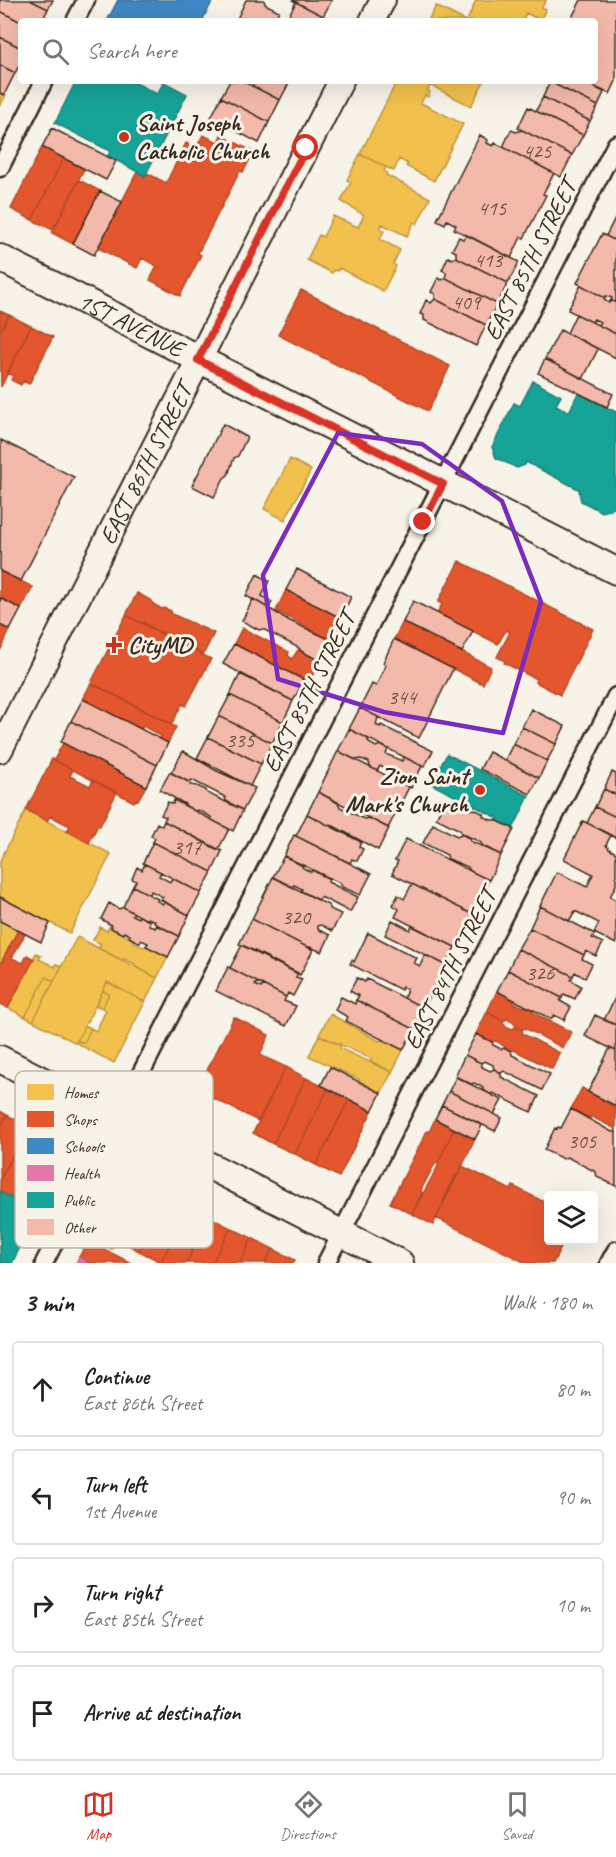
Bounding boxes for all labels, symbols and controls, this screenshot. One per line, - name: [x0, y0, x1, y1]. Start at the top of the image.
- search box: [18, 18, 598, 84]
- icon: search: [39, 35, 72, 68]
- text: Search here: [87, 37, 177, 65]
- place label: Saint Joseph Catholic Church: [136, 108, 270, 166]
- marker: Saint Joseph Catholic Church: [117, 130, 131, 144]
- route start: [292, 134, 318, 160]
- house number: 425: [523, 138, 553, 164]
- street label: EAST 85TH STREET: [477, 169, 586, 345]
- house number: 415: [478, 195, 508, 221]
- house number: 413: [474, 247, 504, 273]
- street label: 1ST AVENUE: [73, 285, 192, 365]
- house number: 409: [452, 289, 482, 315]
- street label: EAST 86TH STREET: [92, 373, 202, 549]
- route end: [409, 508, 435, 534]
- street label: EAST 85TH STREET: [256, 601, 365, 777]
- place label: CityMD: [128, 630, 195, 660]
- marker: CityMD: [105, 636, 123, 654]
- house number: 344: [388, 684, 419, 710]
- house number: 335: [226, 727, 256, 753]
- place label: Zion Saint Mark's Church: [345, 761, 472, 819]
- marker: Zion Saint Mark's Church: [473, 783, 487, 797]
- house number: 317: [173, 834, 203, 860]
- street label: EAST 84TH STREET: [397, 878, 506, 1054]
- house number: 320: [282, 904, 312, 930]
- house number: 326: [526, 960, 555, 986]
- legend: [15, 1071, 213, 1248]
- text: Homes: [64, 1083, 100, 1103]
- text: Shops: [64, 1110, 98, 1130]
- house number: 305: [568, 1128, 598, 1154]
- text: Schools: [64, 1137, 105, 1157]
- text: Health: [64, 1164, 101, 1184]
- text: Public: [64, 1191, 96, 1211]
- map controls: [544, 1191, 598, 1245]
- button: layers: [544, 1191, 598, 1245]
- text: Other: [64, 1218, 97, 1238]
- text: 3 min: [24, 1286, 74, 1319]
- text: Walk · 180 m: [502, 1290, 592, 1315]
- text: Continue: [83, 1363, 149, 1391]
- icon: ahead: [26, 1373, 59, 1406]
- text: 80 m: [556, 1377, 590, 1402]
- text: East 86th Street: [83, 1391, 202, 1416]
- text: Turn left: [83, 1471, 147, 1499]
- icon: left: [26, 1481, 59, 1514]
- text: 90 m: [556, 1485, 590, 1510]
- text: 1st Avenue: [83, 1499, 156, 1524]
- text: Turn right: [83, 1579, 160, 1607]
- icon: right: [26, 1589, 59, 1622]
- text: 10 m: [556, 1593, 590, 1618]
- text: East 85th Street: [83, 1607, 202, 1632]
- icon: arrive: [26, 1697, 59, 1730]
- text: Arrive at destination: [83, 1699, 240, 1727]
- tab: Map: [82, 1788, 115, 1844]
- tab: Directions: [280, 1788, 336, 1844]
- tab: Saved: [501, 1788, 534, 1844]

